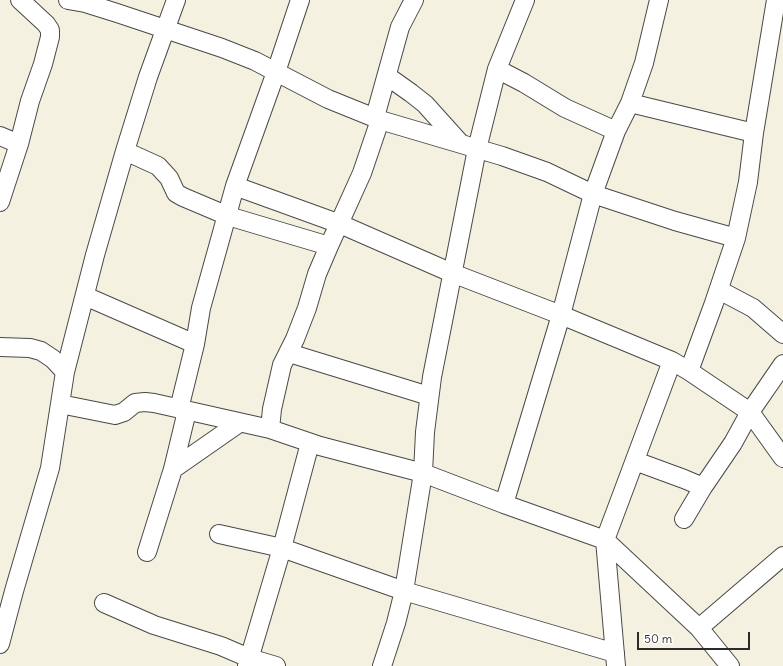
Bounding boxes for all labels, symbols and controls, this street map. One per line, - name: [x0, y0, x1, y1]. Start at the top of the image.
- scale bar: [639, 624, 752, 650]
- text: 50 m: [644, 631, 672, 646]

